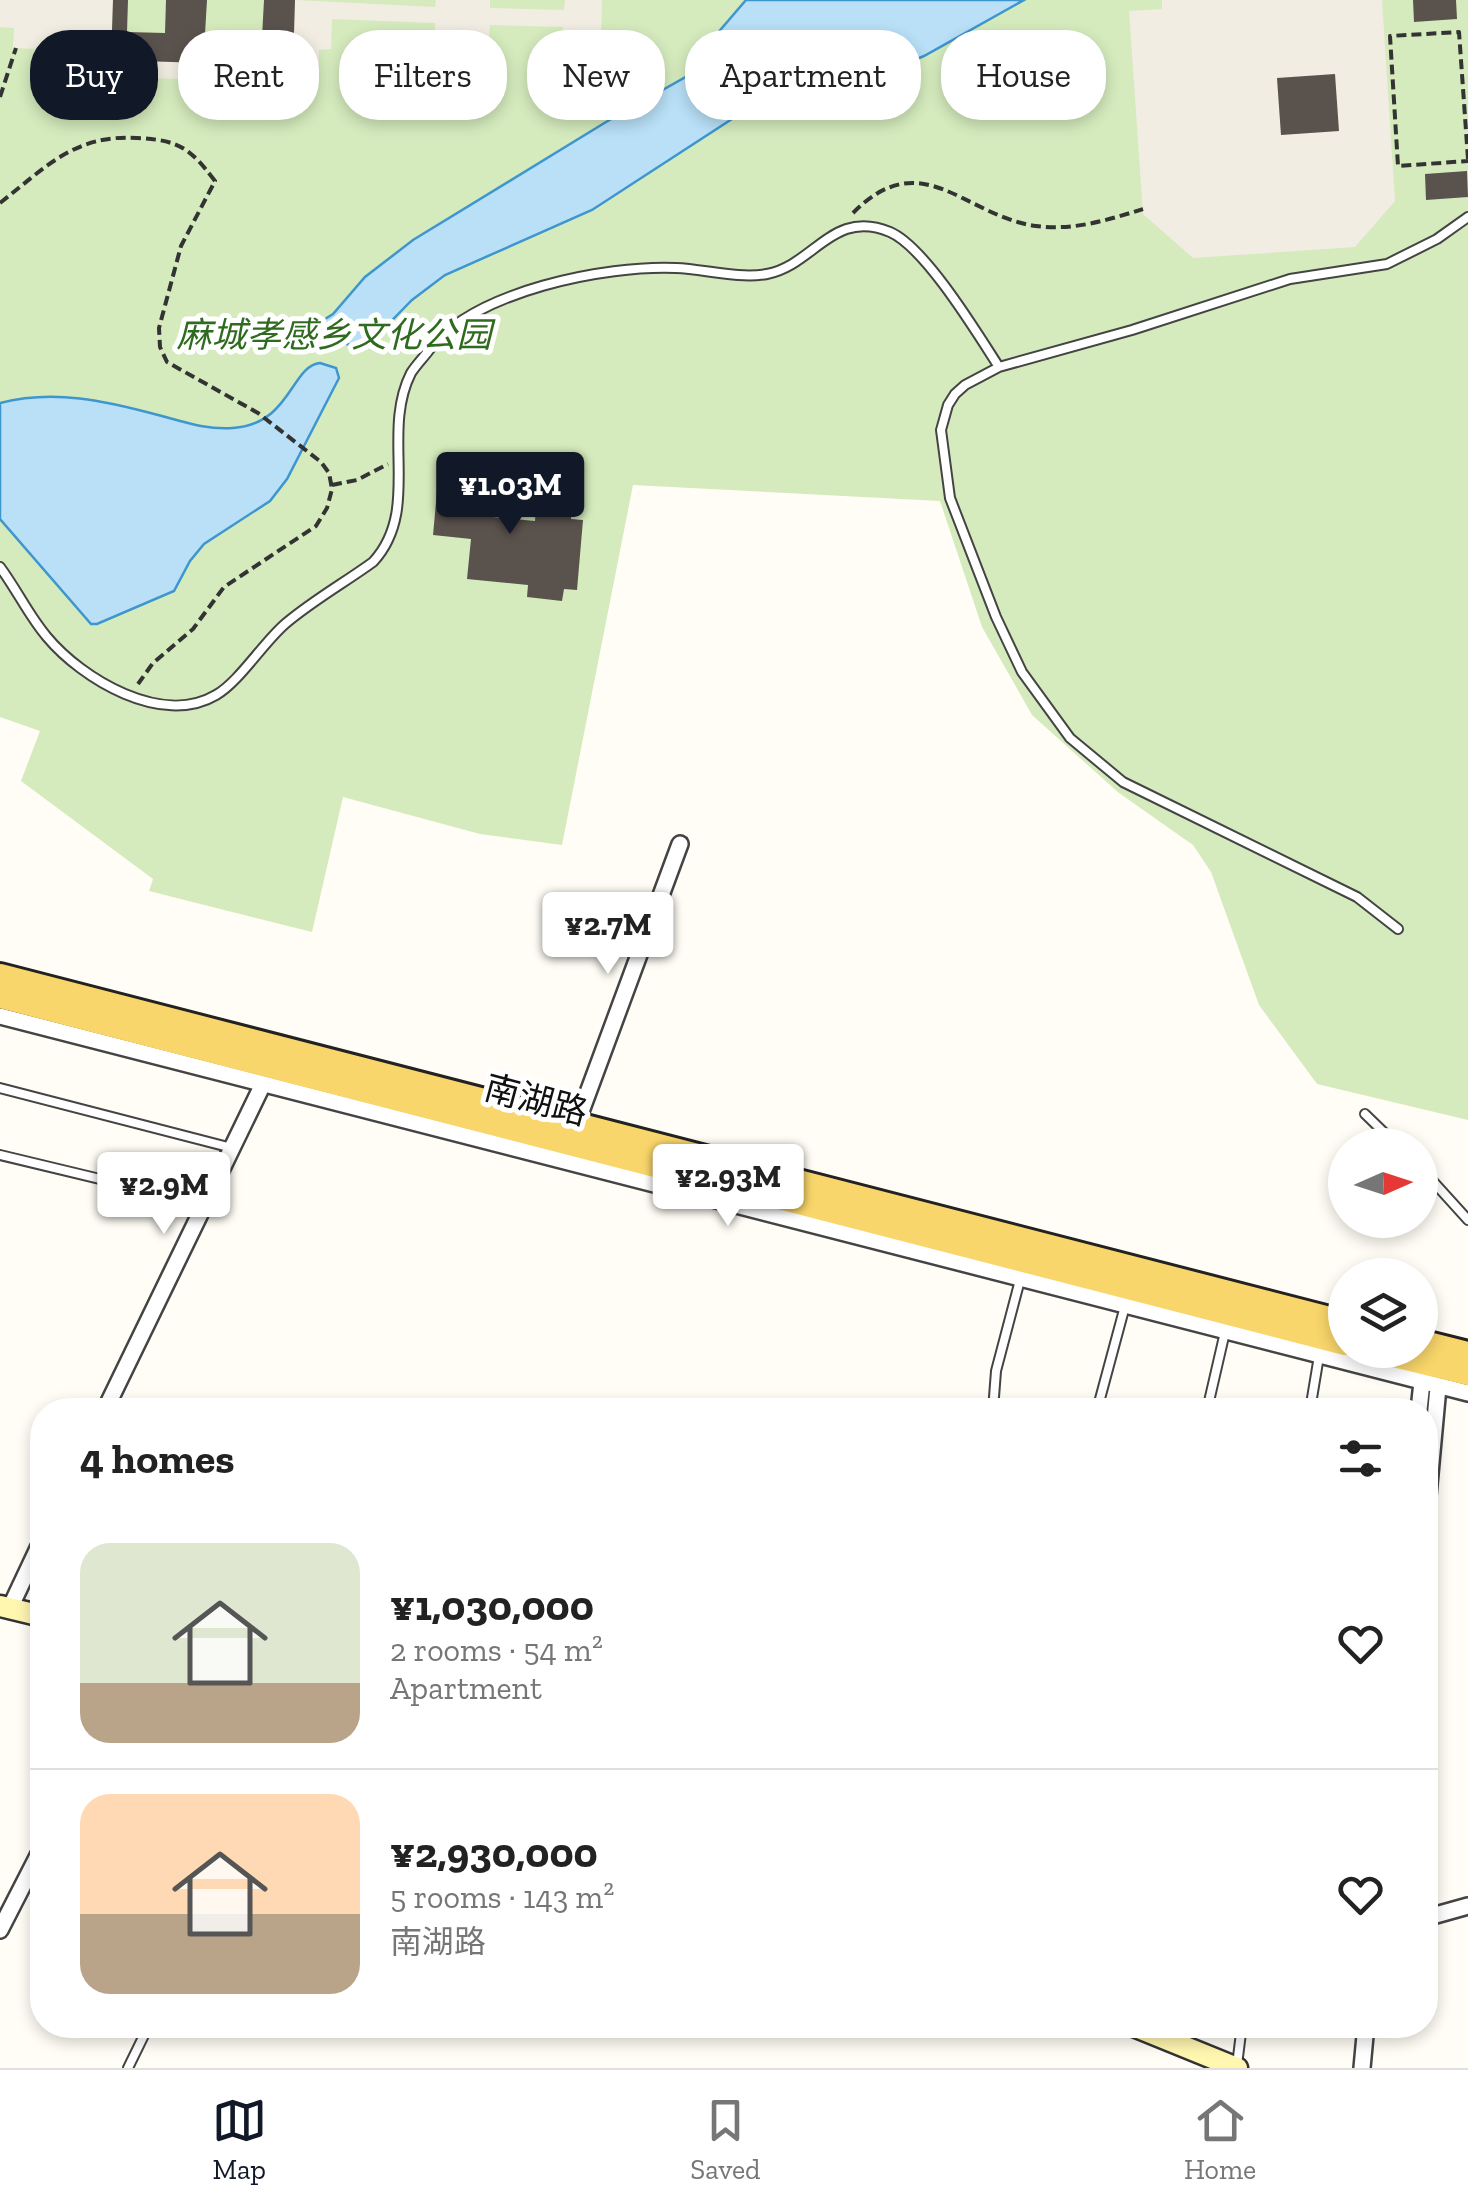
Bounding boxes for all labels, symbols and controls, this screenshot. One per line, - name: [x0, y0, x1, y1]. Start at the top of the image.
- chip: Buy: [30, 30, 158, 120]
- chip: Rent: [178, 30, 319, 120]
- chip: Filters: [339, 30, 507, 120]
- chip: New: [527, 30, 665, 120]
- chip: Apartment: [685, 30, 921, 120]
- chip: House: [941, 30, 1106, 120]
- park label: 麻城孝感乡文化公园: [176, 314, 496, 356]
- pin: ¥1.03M: [429, 452, 591, 537]
- text: ¥1.03M: [458, 465, 562, 503]
- pin: ¥2.7M: [538, 892, 678, 977]
- text: ¥2.7M: [564, 905, 652, 943]
- street label: 南湖路: [480, 1066, 592, 1134]
- north arrow: [1328, 1128, 1438, 1238]
- map controls: [1328, 1128, 1438, 1368]
- pin: ¥2.93M: [647, 1144, 809, 1229]
- pin: ¥2.9M: [94, 1152, 234, 1237]
- text: ¥2.93M: [675, 1157, 781, 1195]
- text: ¥2.9M: [119, 1165, 209, 1203]
- button: layers: [1328, 1258, 1438, 1368]
- icon: filters: [1333, 1431, 1388, 1486]
- text: 4 homes: [80, 1433, 235, 1484]
- text: ¥1,030,000: [390, 1580, 594, 1631]
- icon: home: [160, 1583, 280, 1703]
- icon: heart: [1333, 1616, 1388, 1671]
- text: 2 rooms · 54 m²: [390, 1631, 603, 1669]
- text: Apartment: [390, 1669, 542, 1707]
- text: ¥2,930,000: [390, 1827, 598, 1878]
- icon: home: [160, 1834, 280, 1954]
- icon: heart: [1333, 1867, 1388, 1922]
- text: 5 rooms · 143 m²: [390, 1878, 614, 1916]
- text: 南湖路: [390, 1923, 486, 1961]
- tab: Map: [212, 2093, 267, 2186]
- tab: Saved: [690, 2093, 760, 2186]
- tab: Home: [1184, 2093, 1256, 2186]

